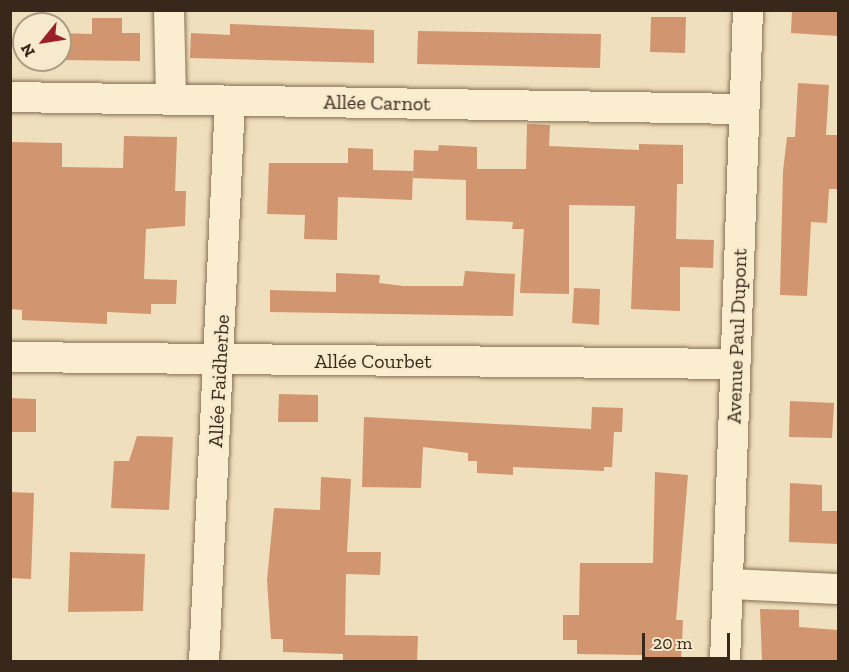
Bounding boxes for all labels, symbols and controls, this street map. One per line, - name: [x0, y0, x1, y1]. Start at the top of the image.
- north arrow: [12, 12, 72, 72]
- text: N: [16, 40, 39, 60]
- street label: Allée Carnot: [323, 90, 431, 116]
- street label: Avenue Paul Dupont: [722, 248, 752, 424]
- street label: Allée Faidherbe: [204, 314, 234, 448]
- street label: Allée Courbet: [314, 349, 432, 373]
- scale bar: [645, 621, 734, 659]
- text: 20 m: [653, 632, 692, 654]

